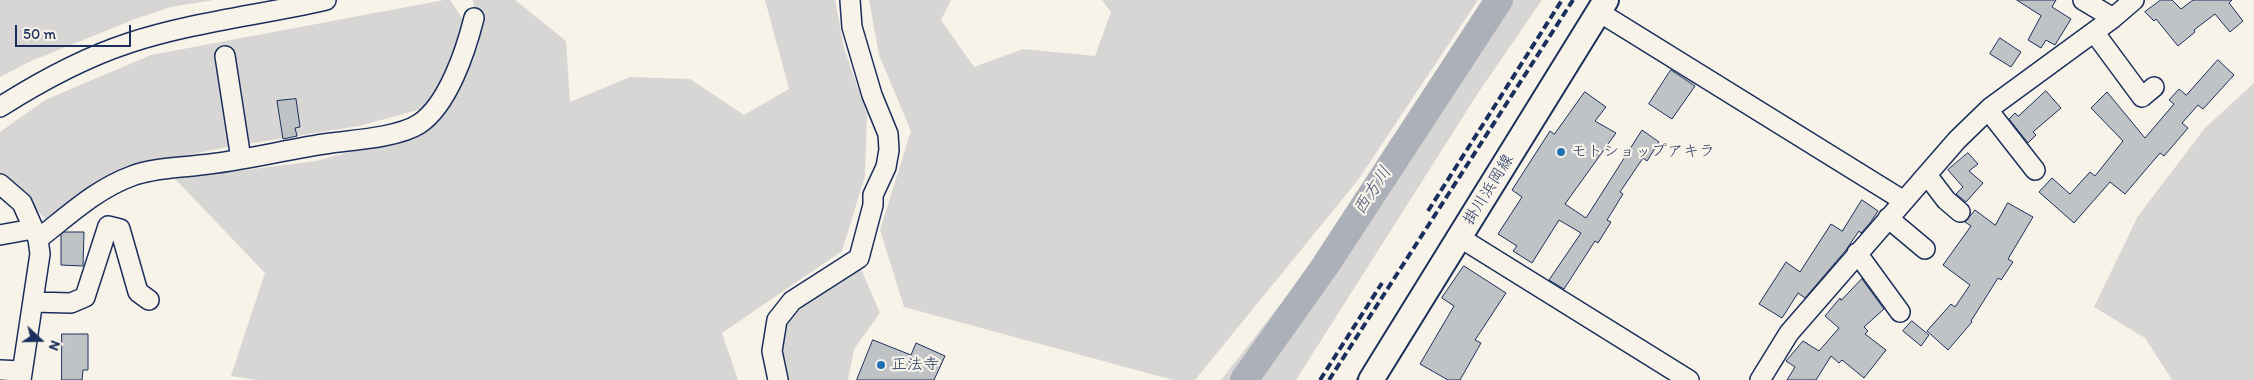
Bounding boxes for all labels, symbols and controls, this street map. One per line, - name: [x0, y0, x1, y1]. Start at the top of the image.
- scale bar: [18, 15, 134, 47]
- text: 50 m: [23, 25, 56, 43]
- place label: モトショップアキラ: [1571, 142, 1715, 162]
- marker: モトショップアキラ: [1555, 146, 1567, 158]
- street label: 掛川浜岡線: [1460, 151, 1518, 229]
- water label: 西方川: [1349, 162, 1397, 220]
- north arrow: [15, 315, 65, 365]
- text: N: [45, 338, 64, 353]
- place label: 正法寺: [891, 355, 939, 375]
- marker: 正法寺: [875, 359, 887, 371]

